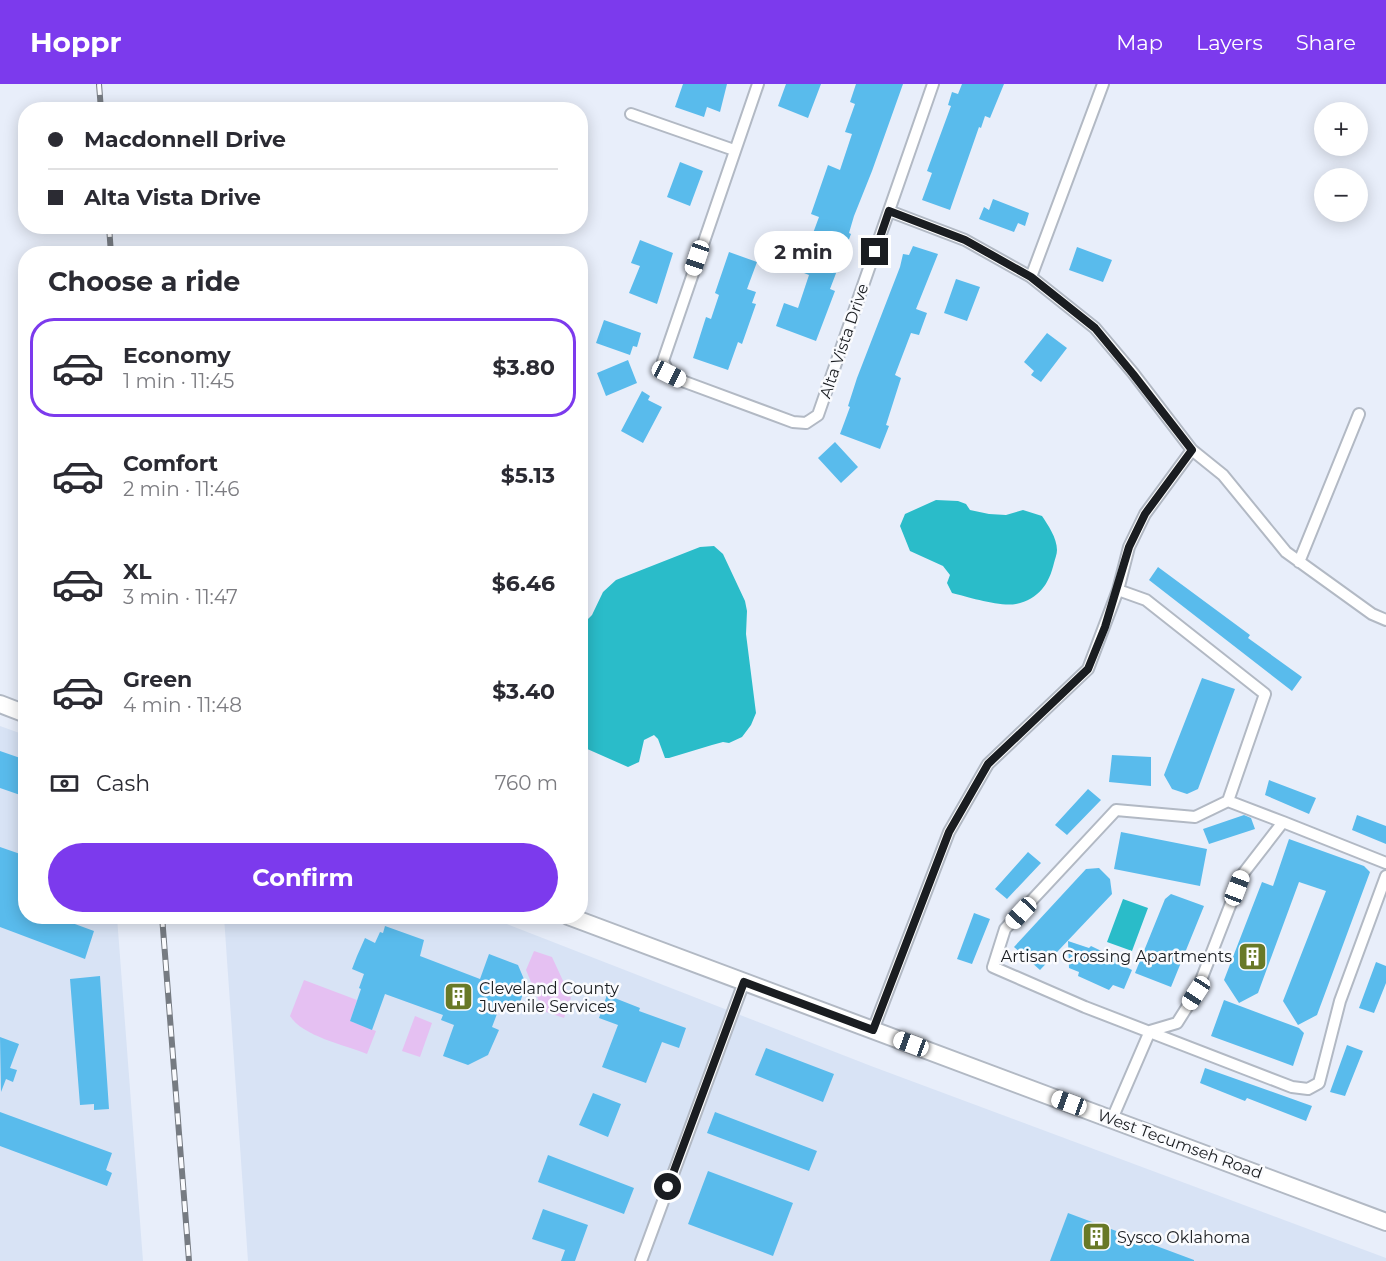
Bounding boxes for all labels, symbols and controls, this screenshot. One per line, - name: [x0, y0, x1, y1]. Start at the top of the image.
- text: Hoppr: [30, 25, 122, 59]
- text: Map: [1116, 30, 1163, 55]
- text: Layers: [1196, 30, 1263, 55]
- text: Share: [1296, 30, 1356, 55]
- map controls: [1314, 102, 1368, 222]
- button: +: [1314, 102, 1368, 156]
- text: Macdonnell Drive: [84, 126, 286, 153]
- button: −: [1314, 168, 1368, 222]
- text: Alta Vista Drive: [84, 184, 261, 211]
- callout: 2 min: [755, 231, 854, 273]
- car: [683, 238, 711, 278]
- route end: [861, 238, 888, 265]
- text: 2 min: [774, 240, 833, 264]
- text: Choose a ride: [48, 265, 240, 298]
- street label: Alta Vista Drive: [815, 281, 873, 401]
- icon: car: [51, 341, 105, 395]
- text: Economy: [123, 342, 231, 369]
- text: $3.80: [493, 354, 555, 381]
- car: [649, 358, 689, 390]
- text: 1 min · 11:45: [123, 369, 234, 393]
- icon: car: [51, 449, 105, 503]
- text: Comfort: [123, 450, 218, 477]
- text: $5.13: [501, 462, 555, 489]
- text: 2 min · 11:46: [123, 477, 239, 501]
- icon: car: [51, 557, 105, 611]
- text: XL: [123, 558, 152, 585]
- text: $6.46: [492, 570, 555, 597]
- text: 3 min · 11:47: [123, 585, 238, 609]
- icon: car: [51, 665, 105, 719]
- text: Green: [123, 666, 192, 693]
- text: $3.40: [492, 678, 555, 705]
- text: 4 min · 11:48: [123, 693, 242, 717]
- icon: cash: [48, 767, 81, 800]
- text: Cash: [96, 770, 150, 797]
- text: 760 m: [495, 771, 558, 795]
- button: Confirm: [48, 843, 558, 912]
- car: [1222, 868, 1252, 908]
- car: [1002, 894, 1040, 932]
- building icon: Artisan Crossing Apartments: [1237, 940, 1269, 972]
- place label: Artisan Crossing Apartments: [1001, 947, 1232, 966]
- car: [1179, 973, 1213, 1013]
- place label: Cleveland County Juvenile Services: [478, 979, 619, 1016]
- building icon: Cleveland County Juvenile Services: [442, 981, 474, 1013]
- car: [891, 1029, 931, 1059]
- car: [1049, 1088, 1089, 1118]
- street label: West Tecumseh Road: [1095, 1105, 1265, 1183]
- route start: [654, 1173, 681, 1200]
- building icon: Sysco Oklahoma: [1080, 1221, 1112, 1253]
- place label: Sysco Oklahoma: [1117, 1228, 1250, 1247]

